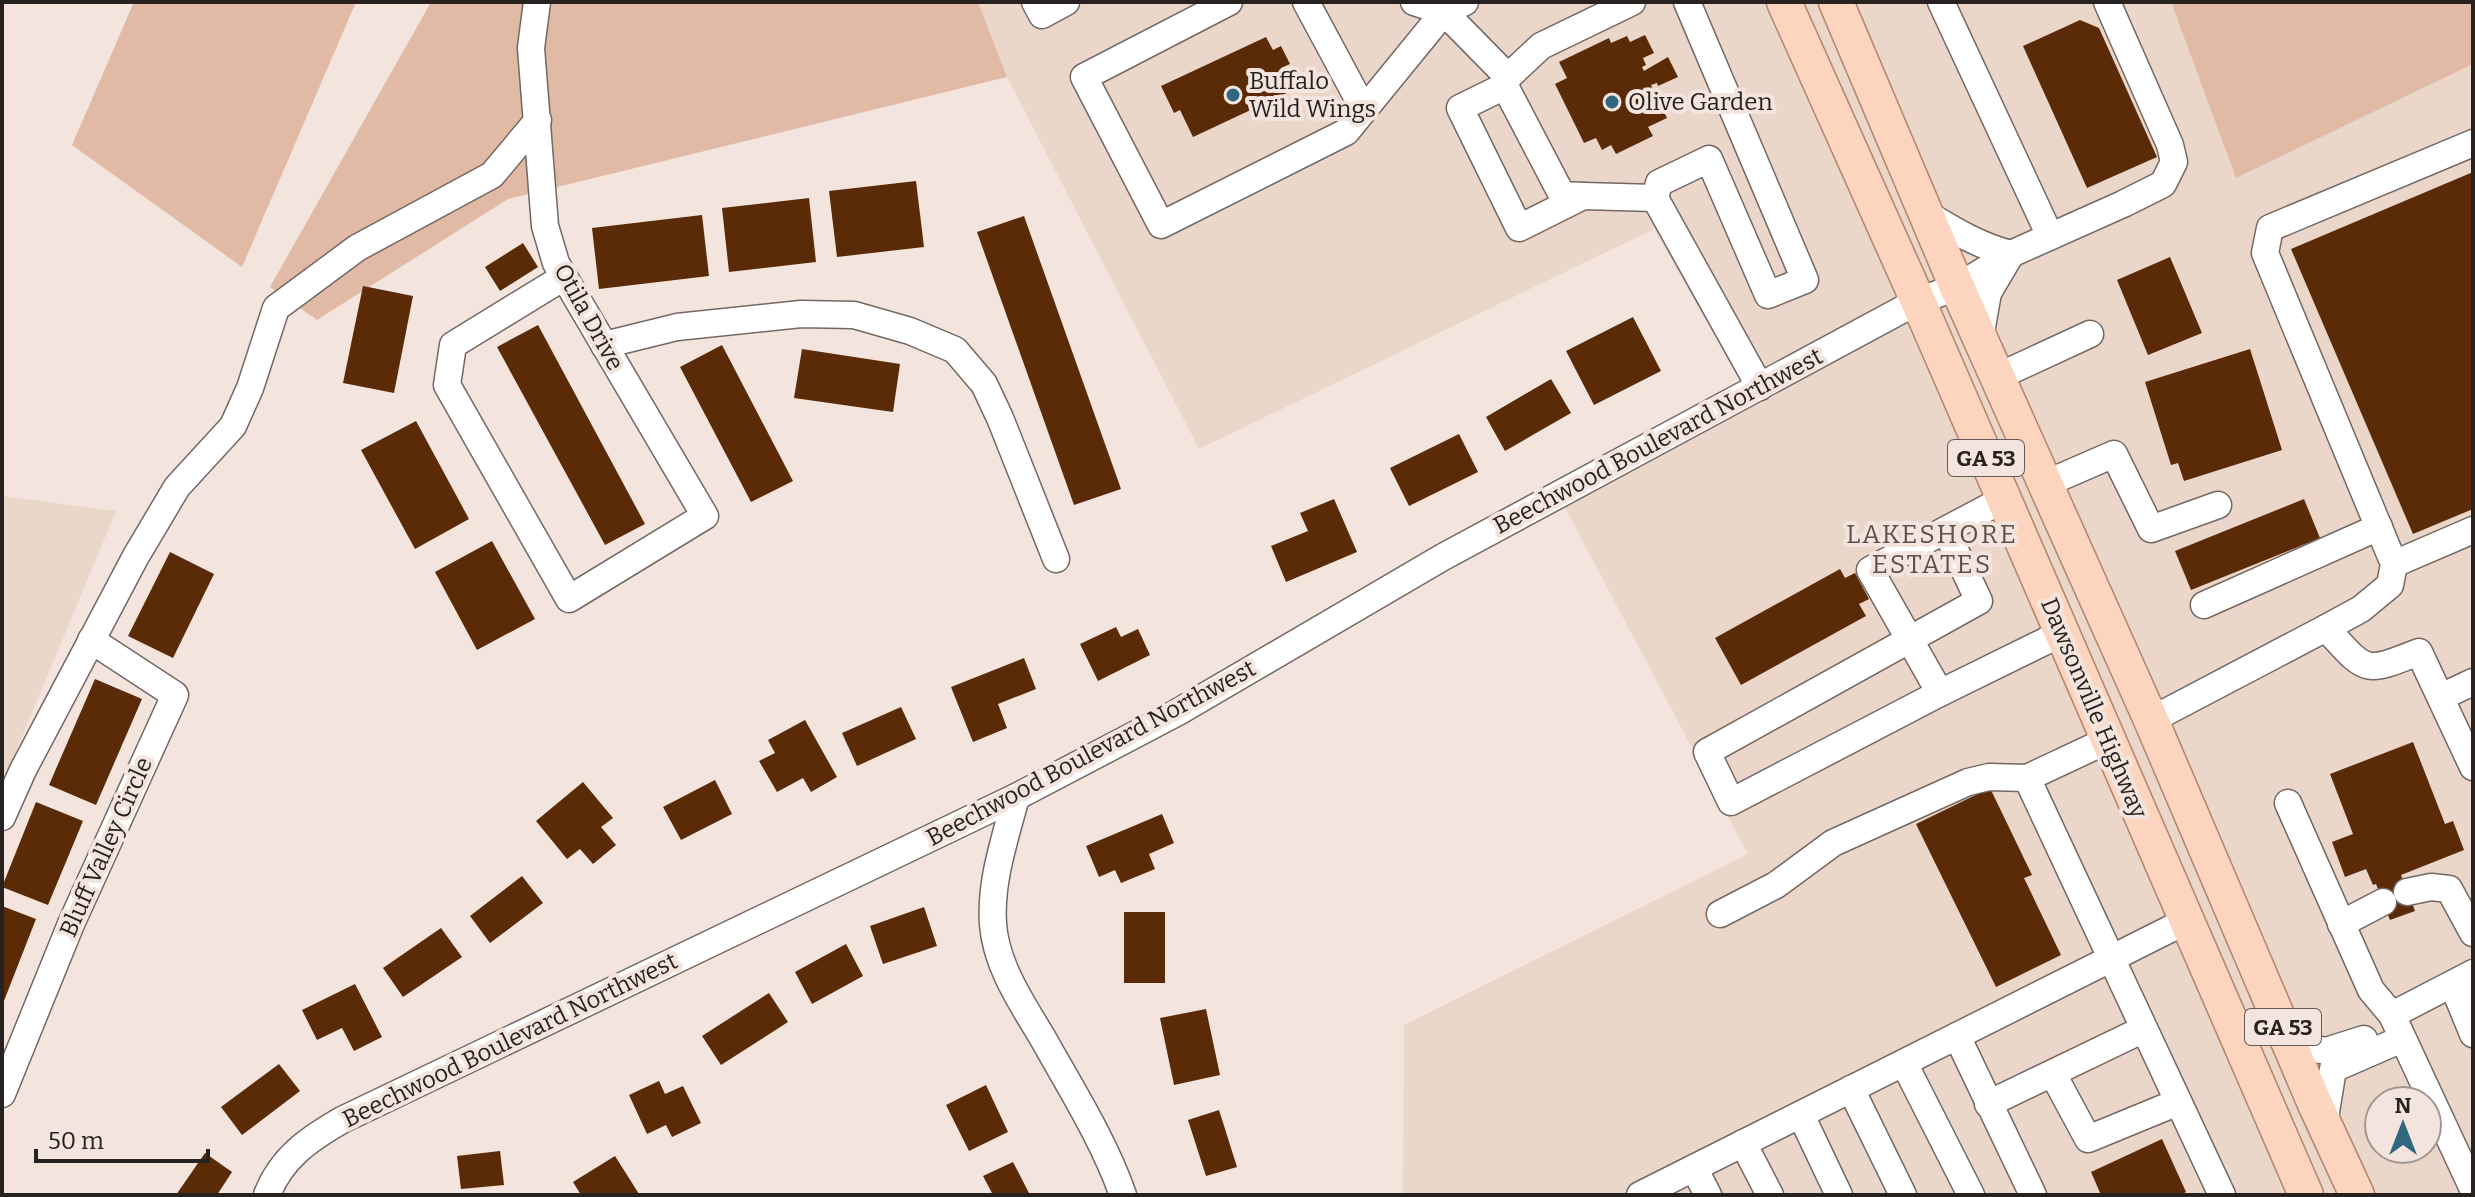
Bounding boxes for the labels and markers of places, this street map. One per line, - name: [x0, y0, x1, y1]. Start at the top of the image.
- place label: Buffalo Wild Wings: [1249, 67, 1376, 123]
- marker: Buffalo Wild Wings: [1224, 86, 1242, 104]
- place label: Olive Garden: [1628, 88, 1773, 116]
- marker: Olive Garden: [1603, 93, 1621, 111]

